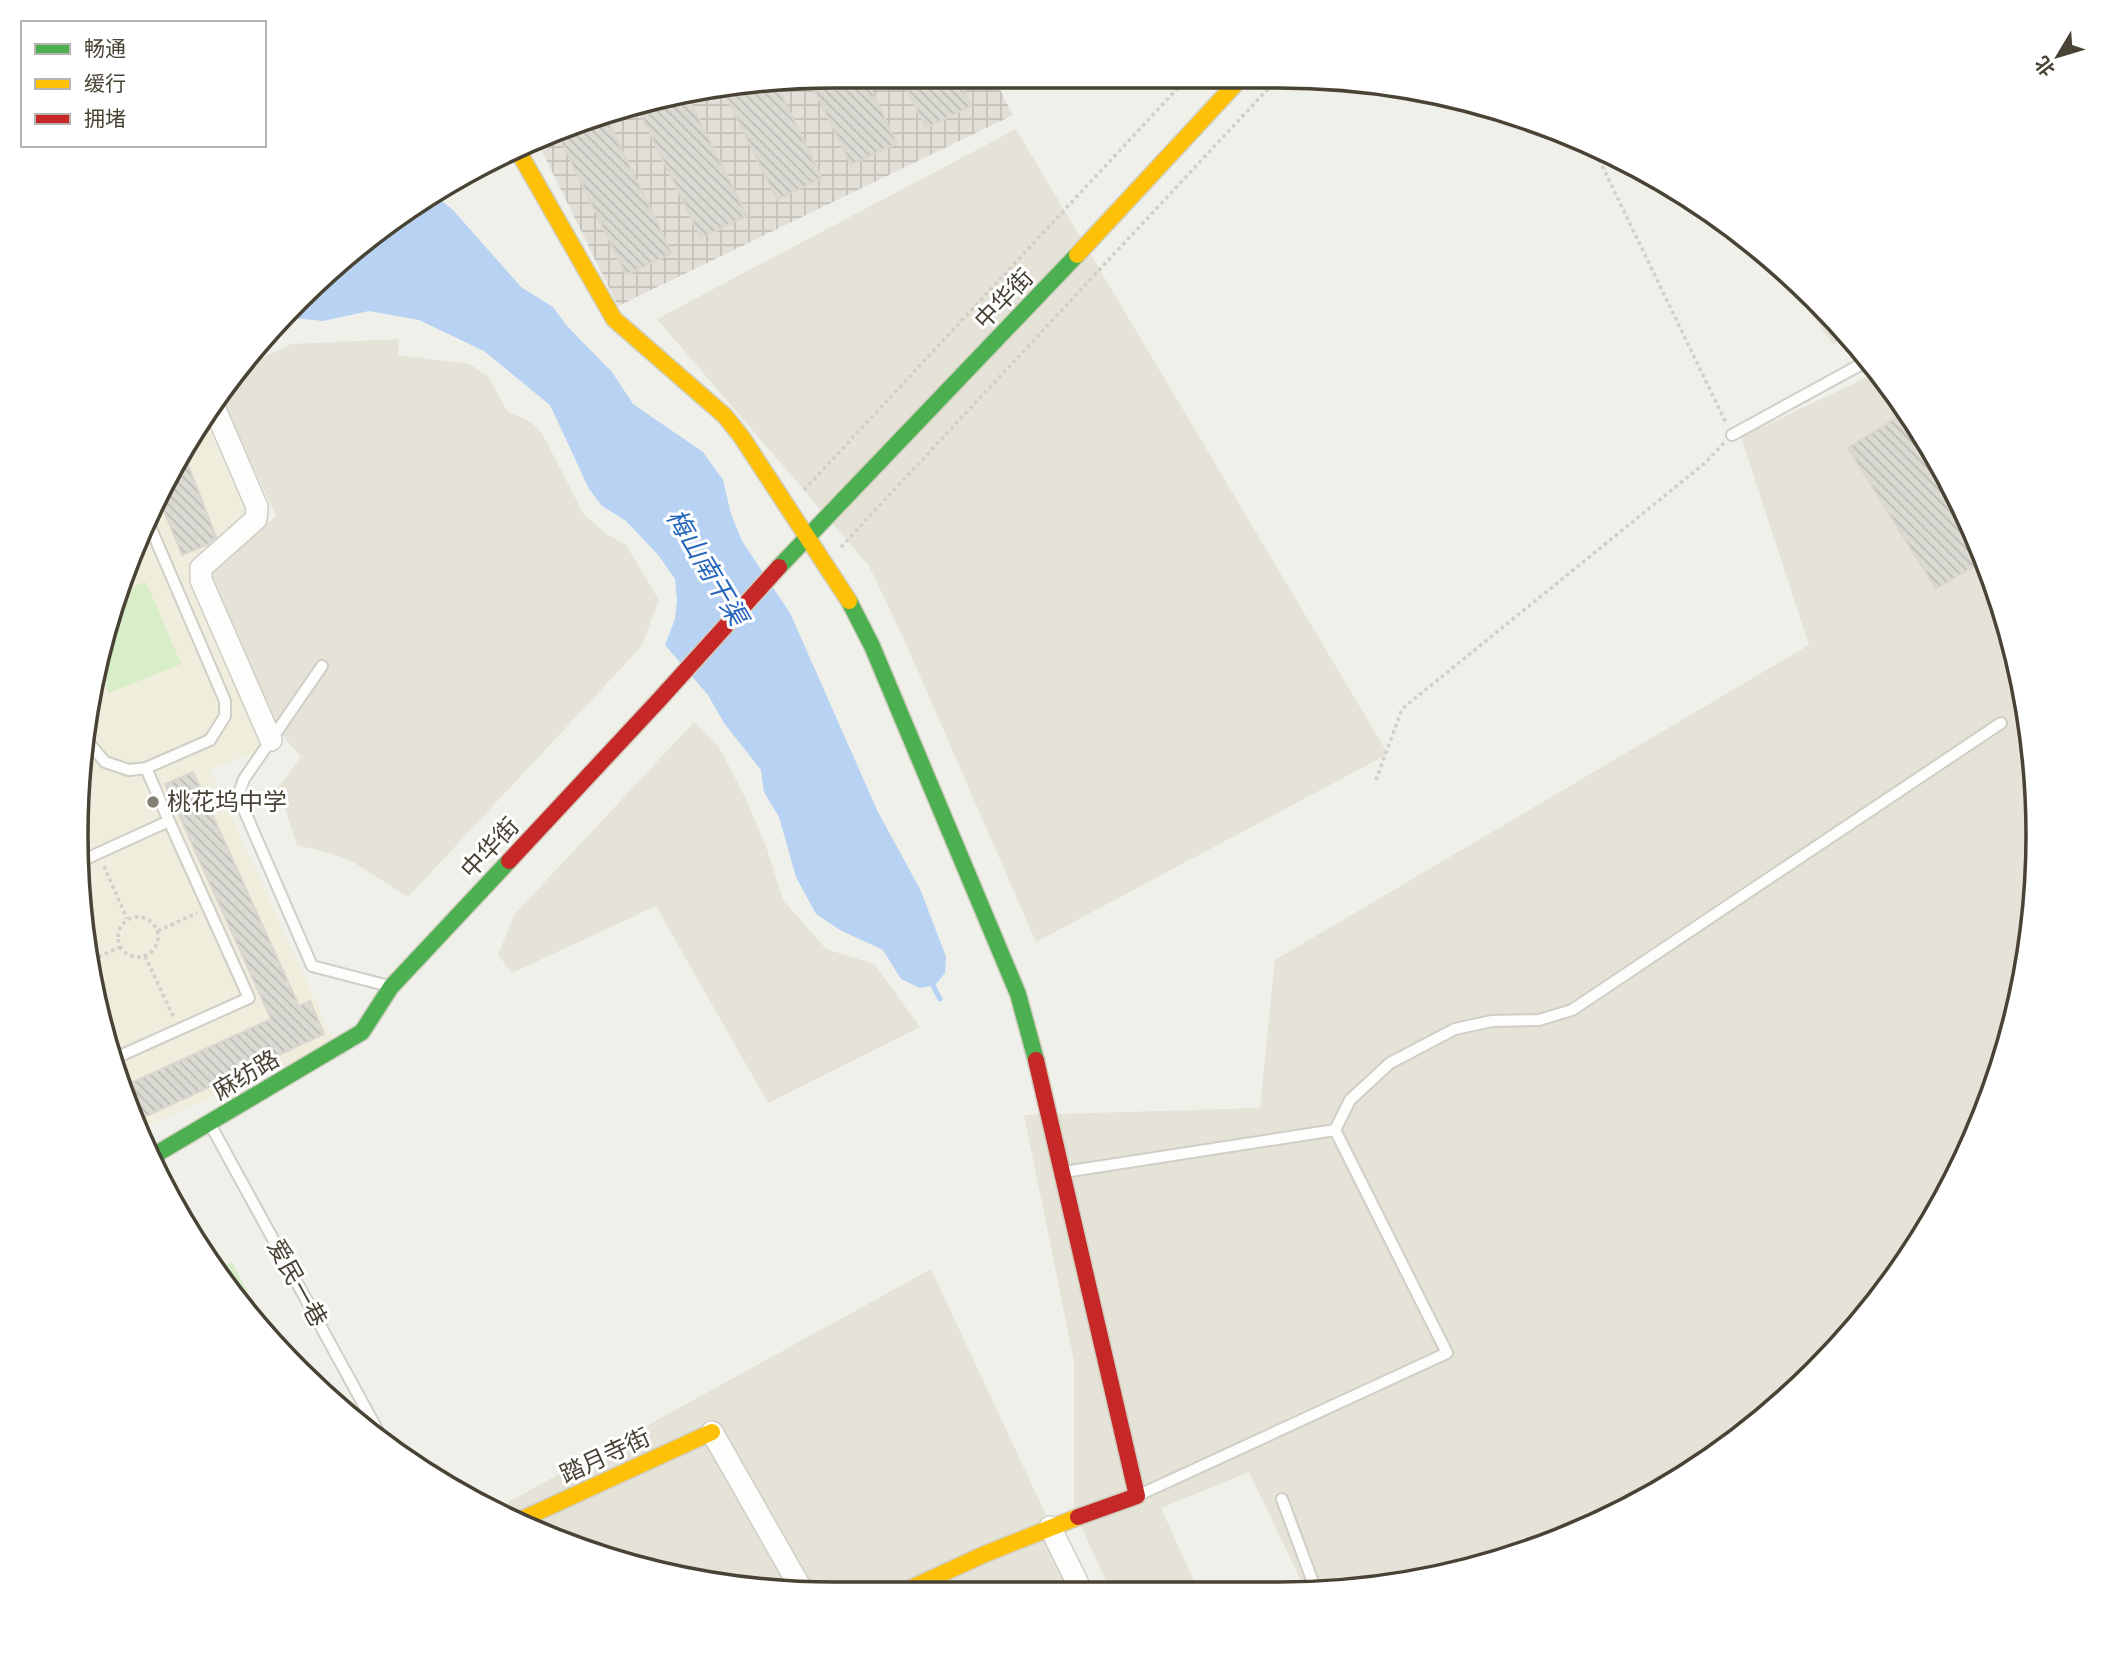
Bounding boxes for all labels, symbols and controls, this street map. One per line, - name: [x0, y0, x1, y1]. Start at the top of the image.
- legend: [21, 21, 266, 147]
- north arrow: [2023, 21, 2093, 91]
- text: 畅通: [84, 37, 126, 61]
- text: 北: [2030, 52, 2060, 81]
- text: 缓行: [84, 72, 126, 96]
- text: 拥堵: [84, 107, 126, 131]
- street label: 中华街: [969, 263, 1039, 335]
- water label: 梅山南干渠: [661, 504, 755, 634]
- place label: 桃花坞中学: [167, 788, 287, 816]
- marker: 桃花坞中学: [145, 794, 161, 810]
- street label: 中华街: [455, 812, 525, 884]
- street label: 麻纺路: [208, 1044, 284, 1106]
- street label: 爱民一巷: [261, 1234, 333, 1332]
- street label: 踏月寺街: [556, 1423, 654, 1489]

